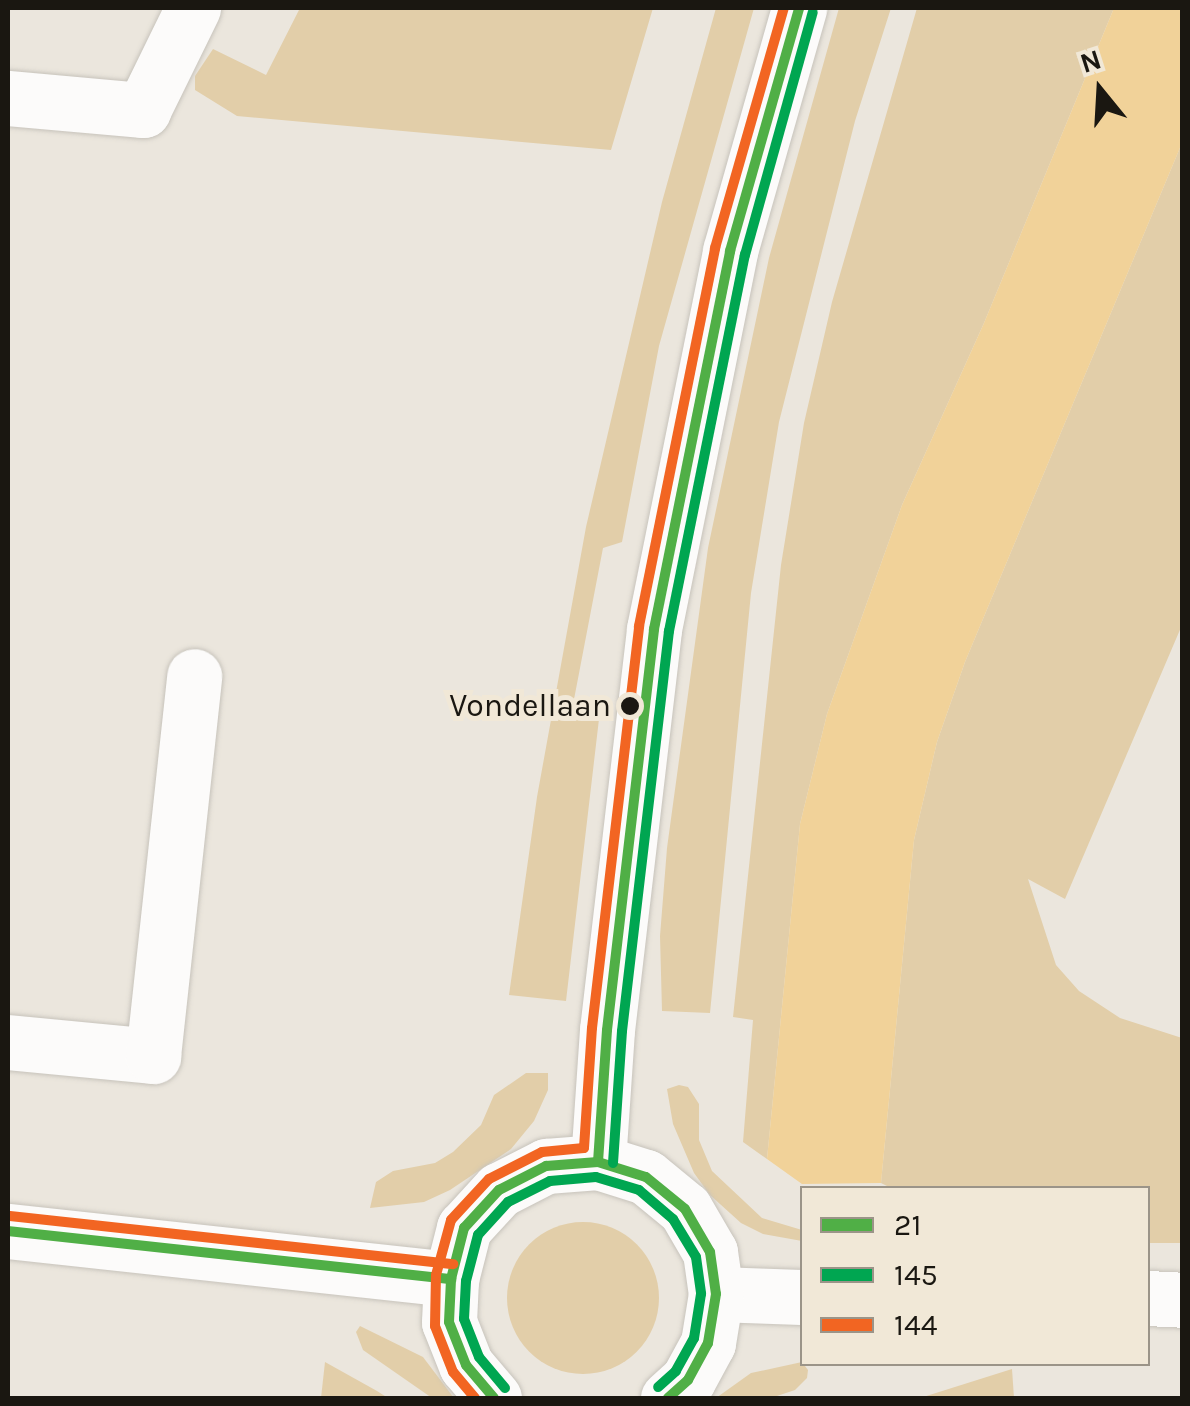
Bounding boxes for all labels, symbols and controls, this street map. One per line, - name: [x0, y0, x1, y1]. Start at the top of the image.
- north arrow: [1050, 40, 1150, 140]
- text: N: [1076, 42, 1105, 80]
- place label: Vondellaan: [449, 687, 611, 725]
- marker: Vondellaan: [620, 696, 640, 716]
- legend: [800, 1186, 1150, 1366]
- text: 21: [894, 1207, 921, 1243]
- text: 145: [894, 1257, 938, 1293]
- text: 144: [894, 1307, 937, 1343]

